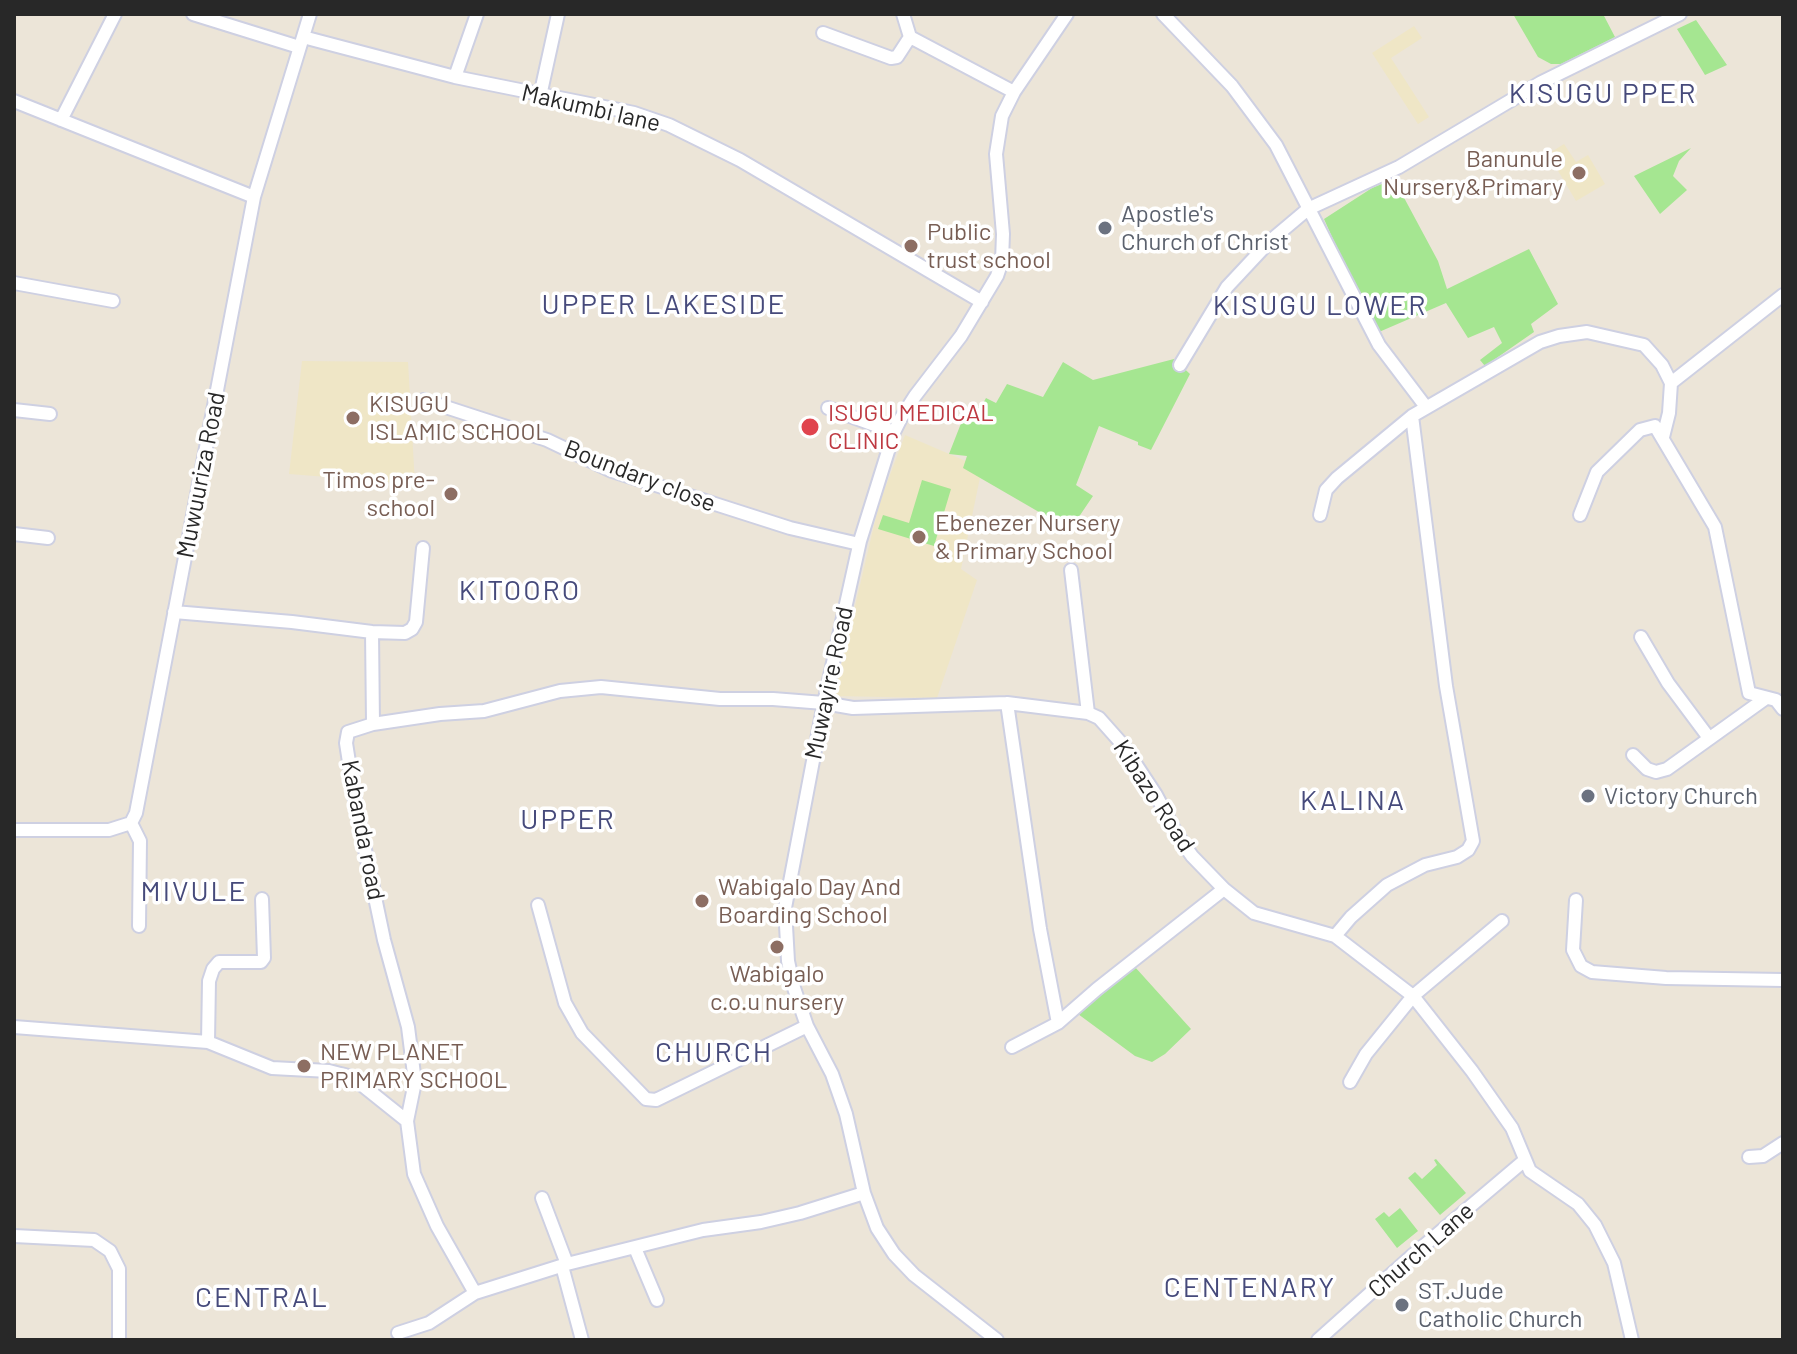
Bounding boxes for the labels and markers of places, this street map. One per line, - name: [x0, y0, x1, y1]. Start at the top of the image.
- place label: Banunule Nursery&Primary: [1383, 145, 1563, 201]
- marker: Banunule Nursery&Primary: [1570, 164, 1588, 182]
- place label: Apostle's Church of Christ: [1121, 200, 1289, 256]
- place label: Public trust school: [927, 218, 1051, 274]
- marker: Apostle's Church of Christ: [1096, 219, 1114, 237]
- marker: Public trust school: [902, 237, 920, 255]
- place label: KISUGU ISLAMIC SCHOOL: [369, 390, 549, 446]
- place label: ISUGU MEDICAL CLINIC: [828, 399, 994, 455]
- marker: KISUGU ISLAMIC SCHOOL: [344, 409, 362, 427]
- marker: ISUGU MEDICAL CLINIC: [799, 416, 821, 438]
- place label: Timos pre- school: [322, 466, 435, 522]
- marker: Timos pre- school: [442, 485, 460, 503]
- place label: Ebenezer Nursery & Primary School: [935, 509, 1120, 565]
- marker: Ebenezer Nursery & Primary School: [910, 528, 928, 546]
- place label: Victory Church: [1604, 782, 1758, 810]
- marker: Victory Church: [1579, 787, 1597, 805]
- place label: Wabigalo Day And Boarding School: [718, 873, 901, 929]
- marker: Wabigalo Day And Boarding School: [693, 892, 711, 910]
- marker: Wabigalo c.o.u nursery: [768, 938, 786, 956]
- place label: Wabigalo c.o.u nursery: [710, 960, 844, 1016]
- place label: NEW PLANET PRIMARY SCHOOL: [320, 1038, 507, 1094]
- marker: NEW PLANET PRIMARY SCHOOL: [295, 1057, 313, 1075]
- place label: ST.Jude Catholic Church: [1418, 1277, 1582, 1333]
- marker: ST.Jude Catholic Church: [1393, 1296, 1411, 1314]

